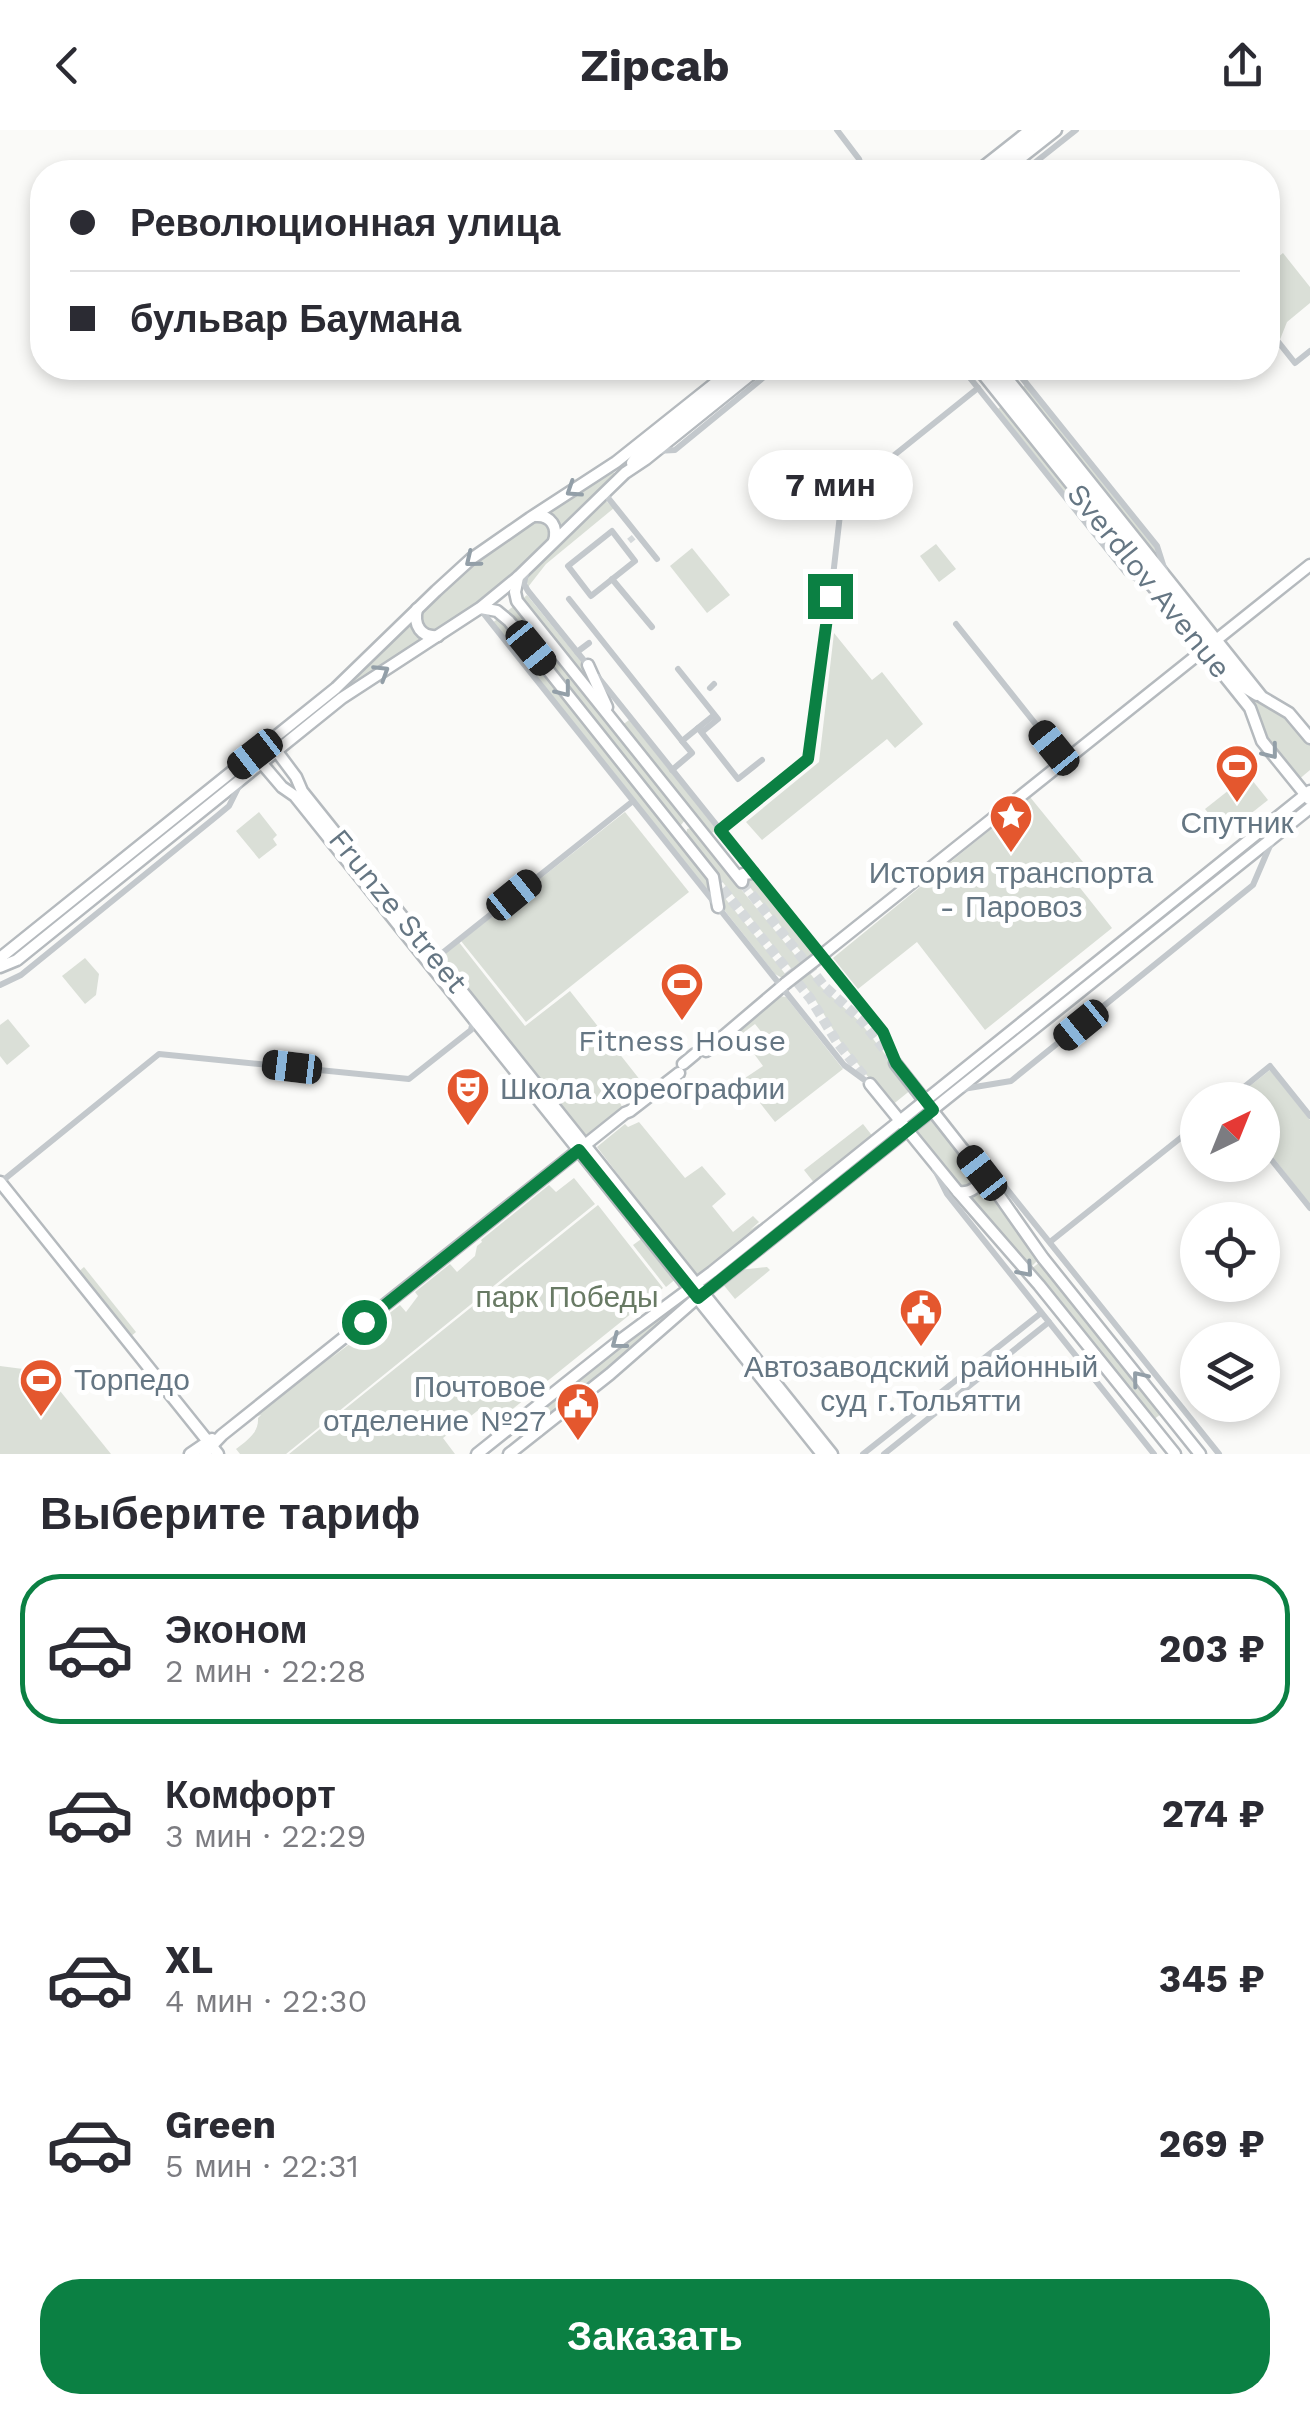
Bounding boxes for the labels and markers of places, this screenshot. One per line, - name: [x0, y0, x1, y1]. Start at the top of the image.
- sports icon: Спутник: [1214, 743, 1260, 804]
- place icon: История транспорта - Паровоз: [988, 793, 1034, 854]
- place label: Спутник: [1180, 805, 1294, 840]
- place label: История транспорта - Паровоз: [869, 855, 1153, 924]
- sports icon: Fitness House: [659, 961, 705, 1022]
- place label: Fitness House: [578, 1023, 786, 1058]
- theatre icon: Школа хореографии: [445, 1066, 491, 1127]
- place label: Школа хореографии: [500, 1071, 785, 1106]
- public building icon: Автозаводский районный суд г.Тольятти: [898, 1287, 944, 1348]
- place label: Автозаводский районный суд г.Тольятти: [744, 1349, 1098, 1418]
- sports icon: Торпедо: [18, 1357, 64, 1418]
- place label: Торпедо: [74, 1362, 190, 1397]
- place label: Почтовое отделение №27: [323, 1369, 546, 1438]
- public building icon: Почтовое отделение №27: [555, 1381, 601, 1442]

